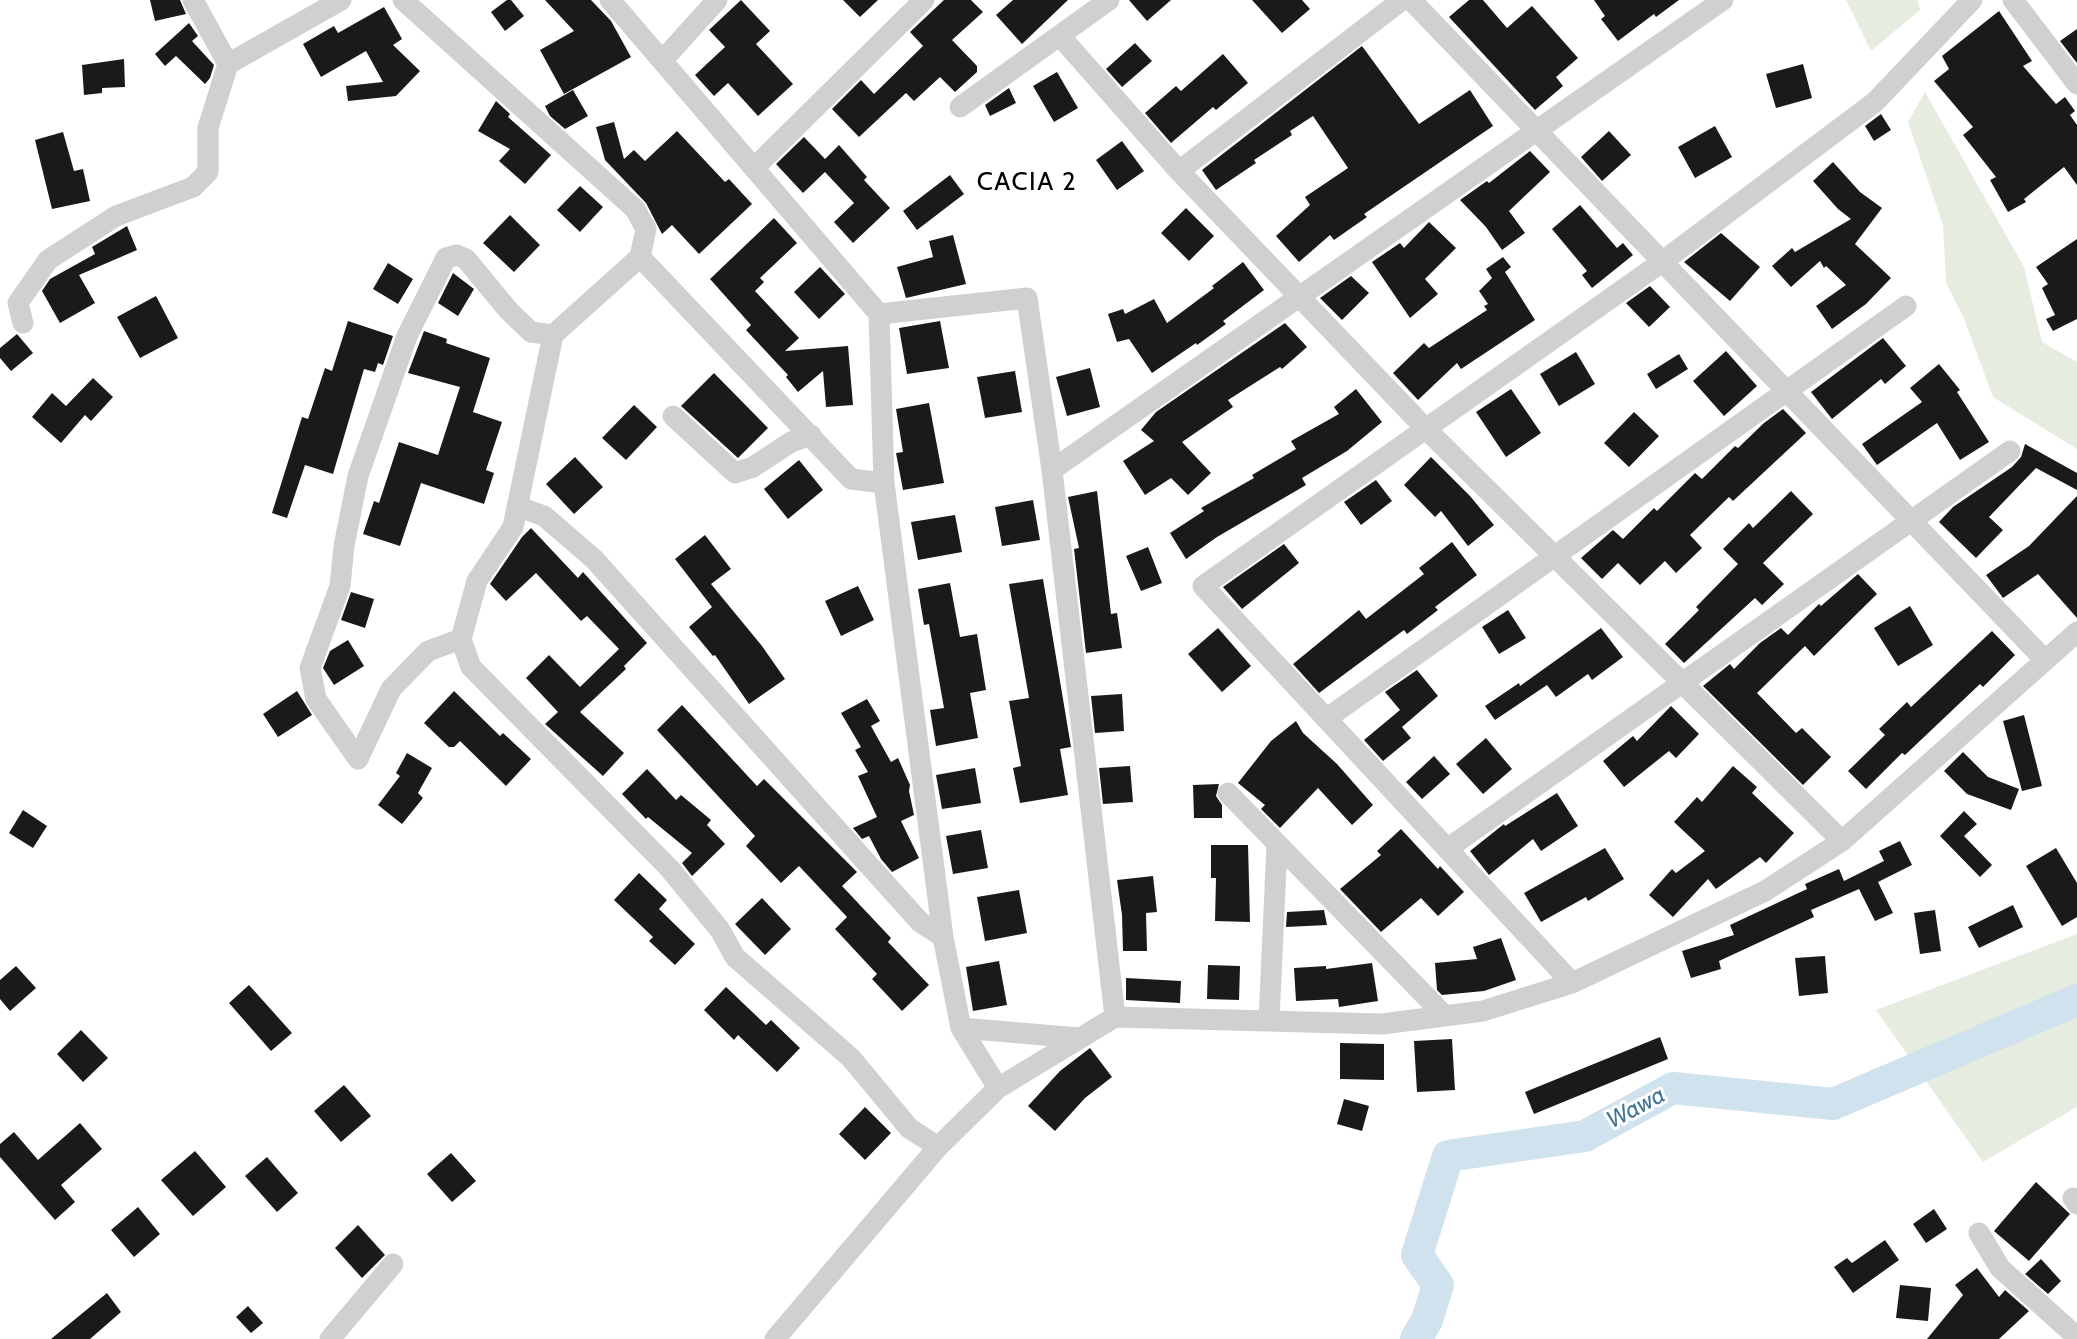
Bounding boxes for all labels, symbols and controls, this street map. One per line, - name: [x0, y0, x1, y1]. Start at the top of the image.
- district label: CACIA 2: [977, 166, 1077, 198]
- water label: Wawa: [1602, 1081, 1670, 1135]

